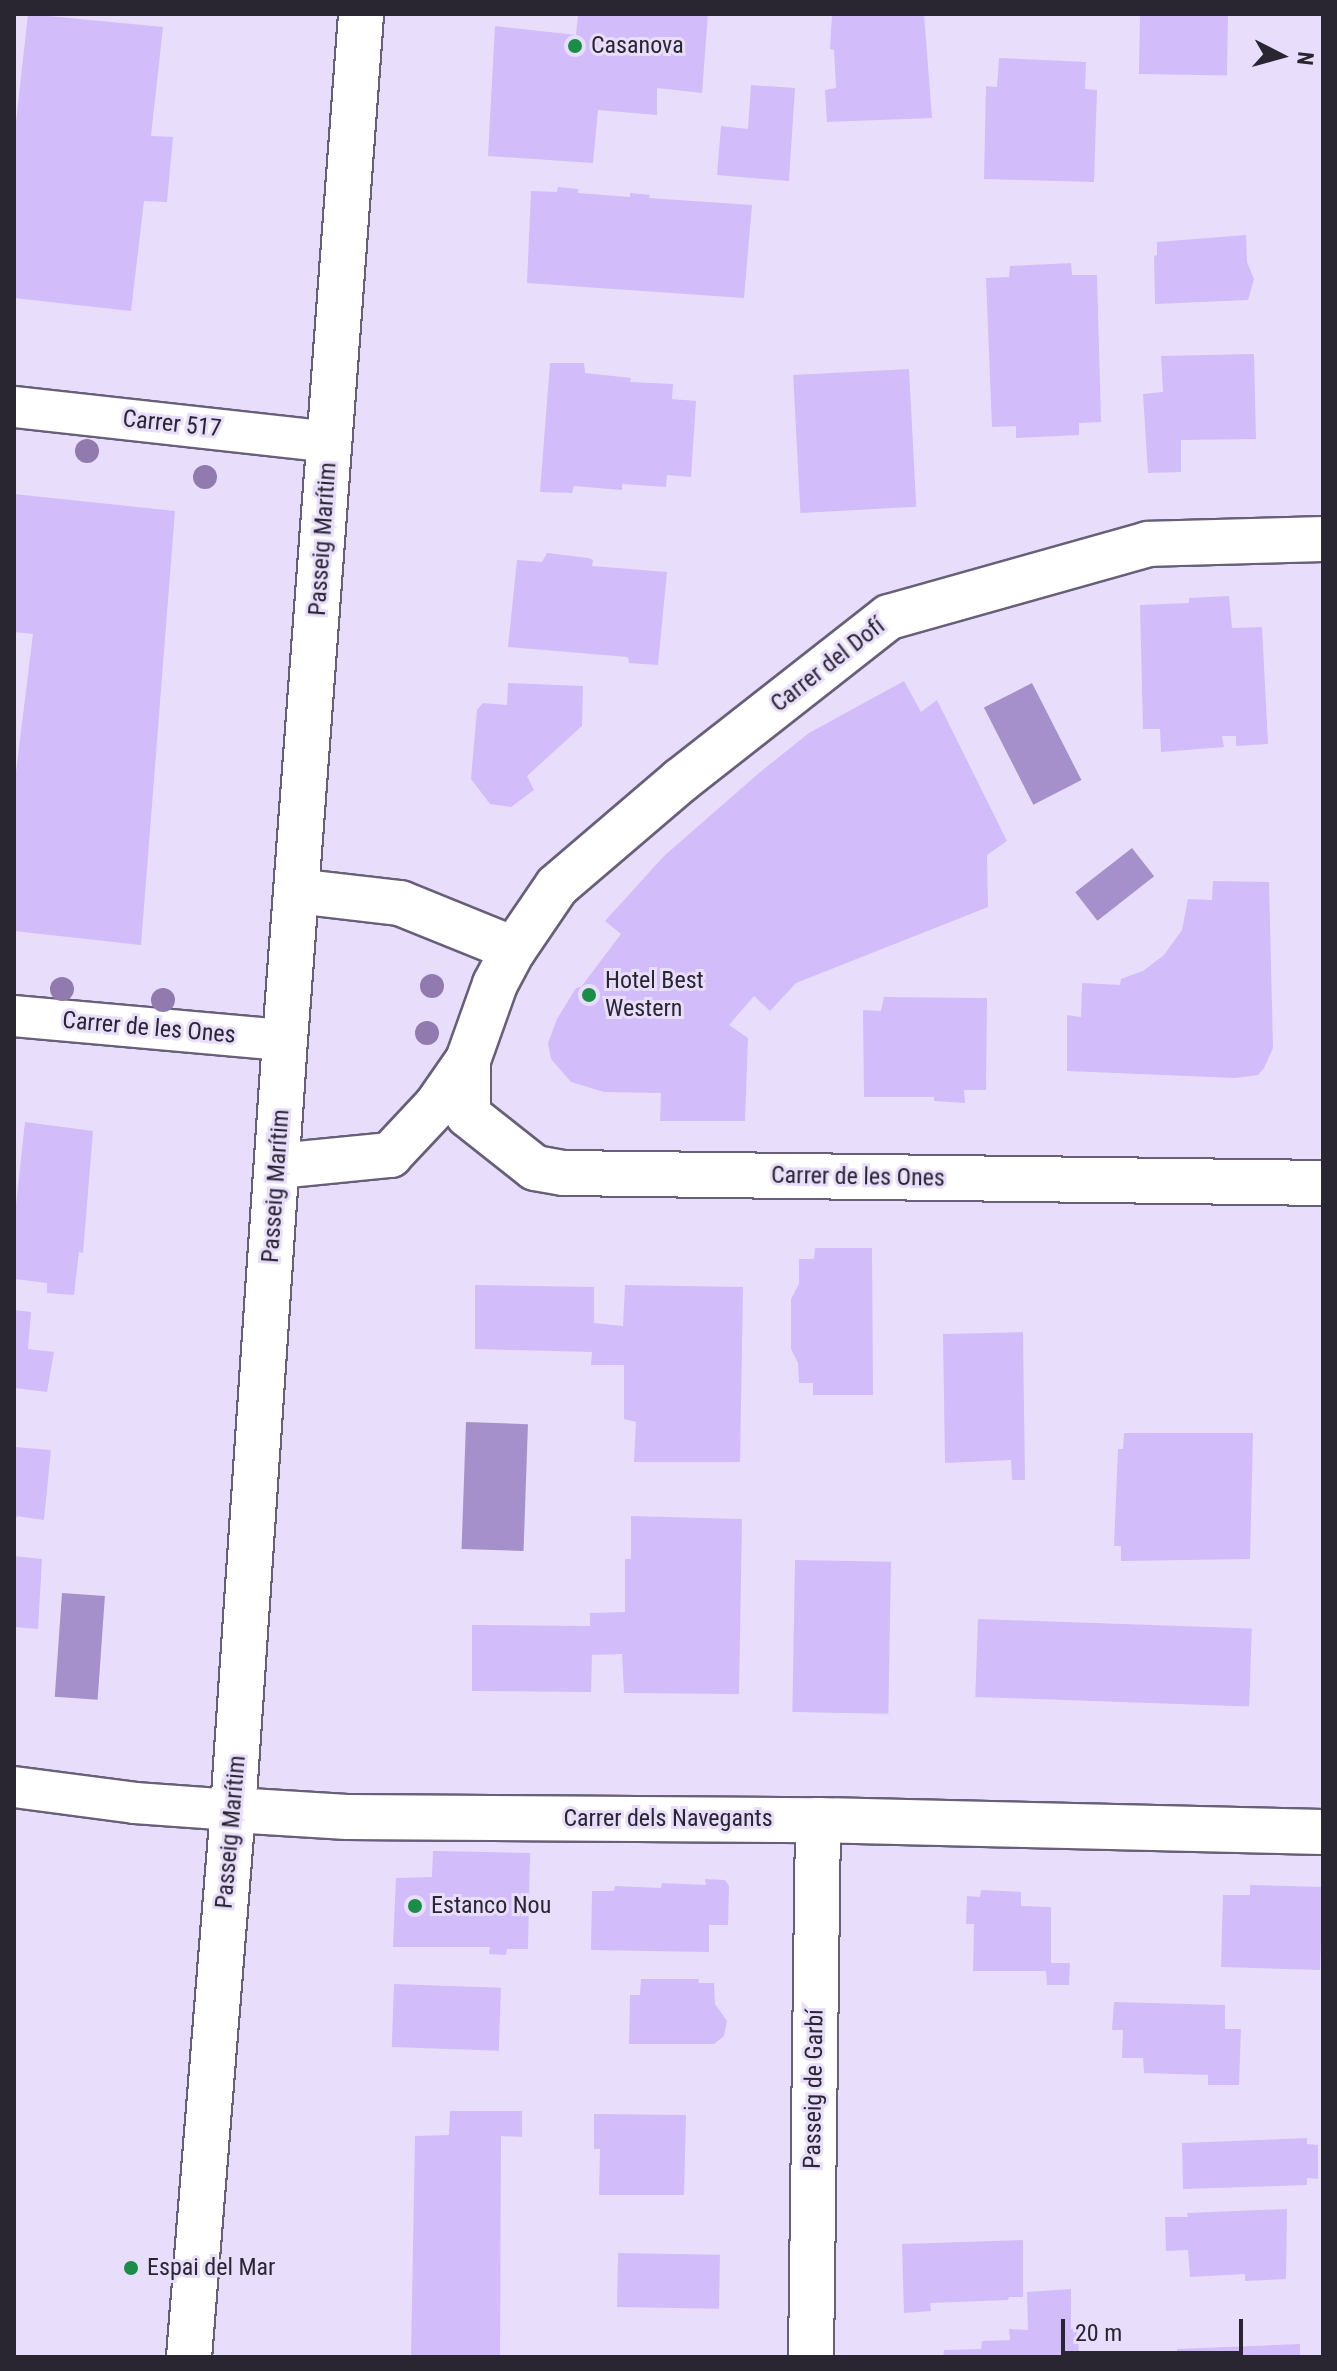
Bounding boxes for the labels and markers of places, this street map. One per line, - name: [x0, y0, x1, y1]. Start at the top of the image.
- place label: Casanova: [591, 32, 684, 60]
- marker: Casanova: [566, 37, 584, 55]
- place label: Hotel Best Western: [605, 967, 704, 1023]
- marker: Hotel Best Western: [580, 986, 598, 1004]
- place label: Estanco Nou: [431, 1892, 551, 1920]
- marker: Estanco Nou: [406, 1897, 424, 1915]
- place label: Espai del Mar: [147, 2254, 275, 2282]
- marker: Espai del Mar: [122, 2259, 140, 2277]

